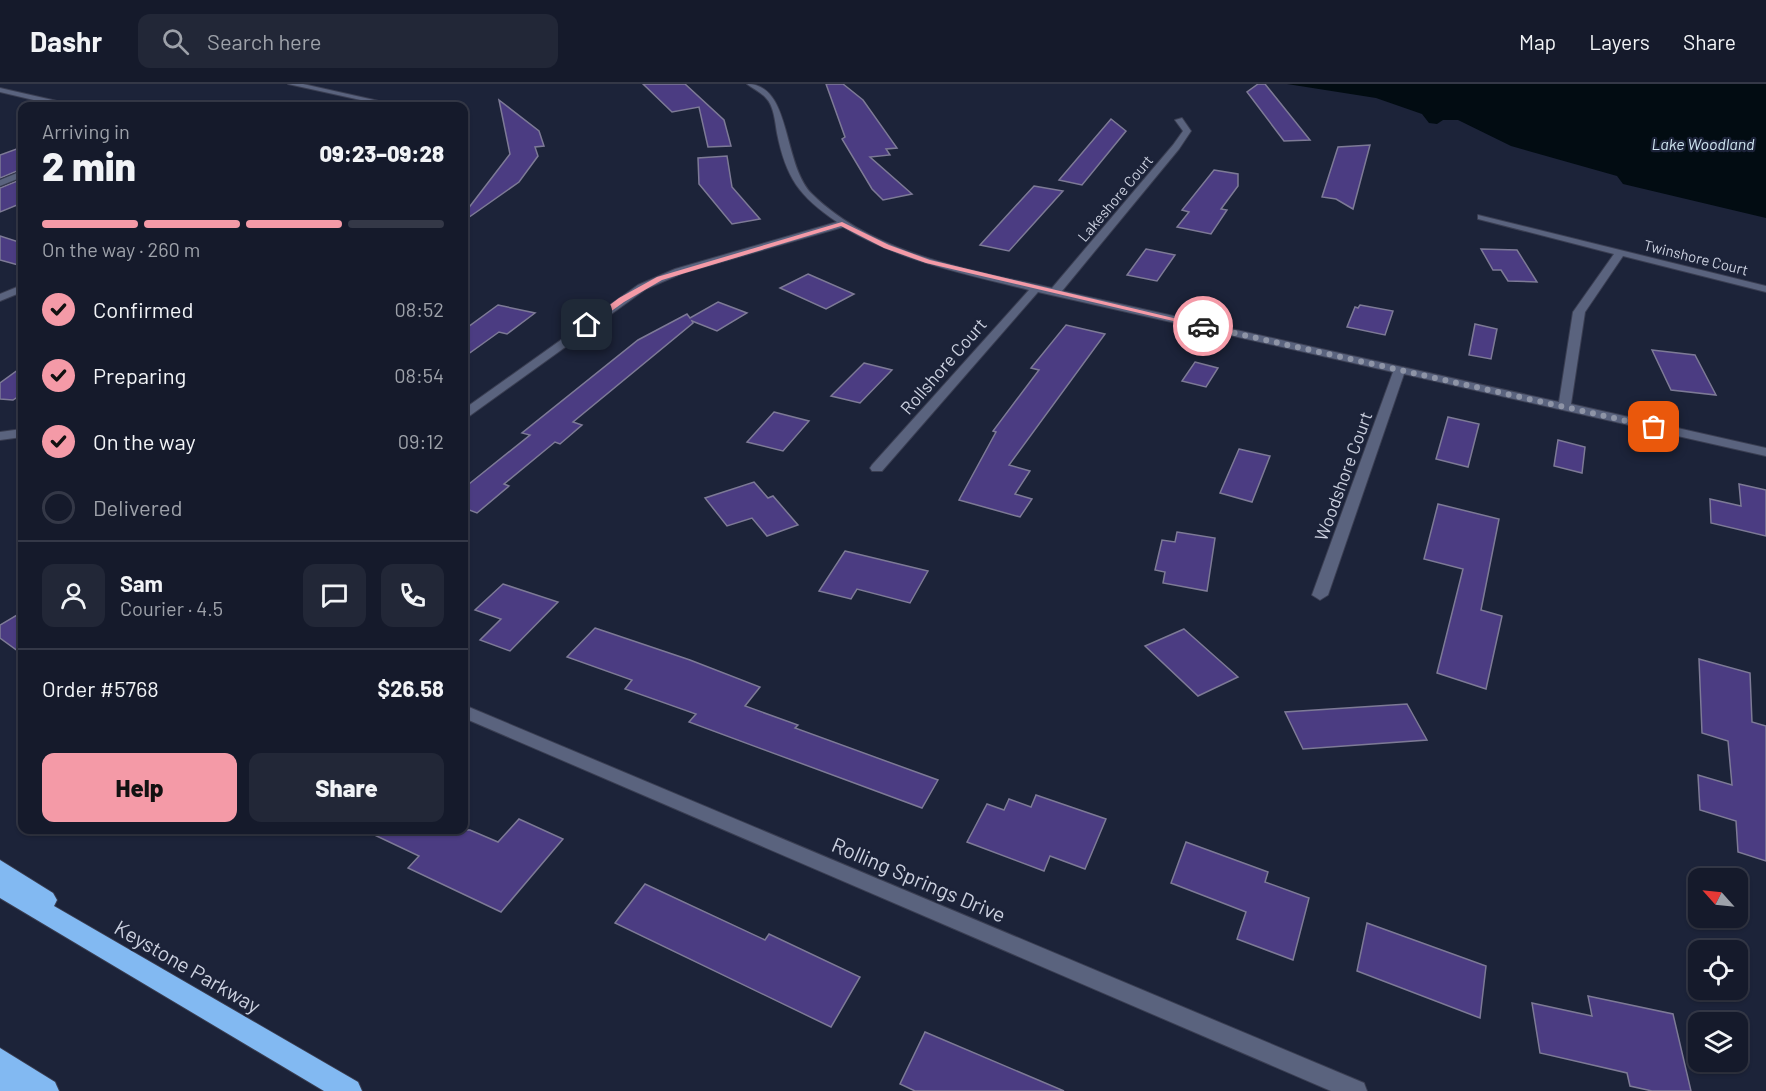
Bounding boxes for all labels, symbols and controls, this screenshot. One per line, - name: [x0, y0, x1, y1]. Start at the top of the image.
- search box: [138, 14, 558, 68]
- text: Dashr: [30, 24, 102, 58]
- icon: search: [159, 25, 192, 58]
- text: Search here: [207, 28, 321, 54]
- text: Map: [1519, 29, 1556, 54]
- text: Layers: [1589, 29, 1650, 54]
- text: Share: [1683, 29, 1736, 54]
- text: Arriving in: [42, 119, 130, 143]
- water label: Lake Woodland: [1651, 134, 1755, 153]
- text: 09:23–09:28: [320, 140, 444, 166]
- text: 2 min: [42, 142, 136, 189]
- street label: Lakeshore Court: [1074, 151, 1156, 245]
- street label: Twinshore Court: [1642, 235, 1750, 279]
- text: On the way · 260 m: [42, 237, 200, 261]
- icon: check: [42, 293, 75, 326]
- text: Confirmed: [93, 296, 193, 322]
- courier: [1173, 296, 1233, 356]
- text: 08:52: [395, 297, 444, 321]
- pin: [561, 299, 612, 350]
- icon: home: [570, 308, 603, 341]
- icon: car: [1187, 310, 1220, 343]
- street label: Rollshore Court: [895, 313, 991, 419]
- icon: check: [42, 359, 75, 392]
- text: Preparing: [93, 362, 186, 388]
- text: 08:54: [394, 363, 444, 387]
- pin: [1628, 401, 1679, 452]
- street label: Woodshore Court: [1309, 408, 1377, 544]
- icon: bag: [1637, 410, 1670, 443]
- icon: check: [42, 425, 75, 458]
- text: On the way: [93, 428, 196, 454]
- text: 09:12: [398, 429, 444, 453]
- text: Delivered: [93, 494, 182, 520]
- button: person: [42, 564, 105, 627]
- button: chat: [303, 564, 366, 627]
- button: phone: [381, 564, 444, 627]
- text: Sam: [120, 570, 163, 596]
- text: Courier · 4.5: [120, 596, 223, 620]
- text: Order #5768: [42, 675, 159, 701]
- text: $26.58: [378, 675, 444, 701]
- button: Help: [42, 753, 237, 822]
- button: Share: [249, 753, 444, 822]
- street label: Rolling Springs Drive: [828, 831, 1010, 927]
- north arrow: [1688, 868, 1748, 928]
- map controls: [1688, 868, 1748, 1072]
- street label: Keystone Parkway: [111, 914, 266, 1018]
- button: locate: [1688, 940, 1748, 1000]
- button: layers: [1688, 1012, 1748, 1072]

